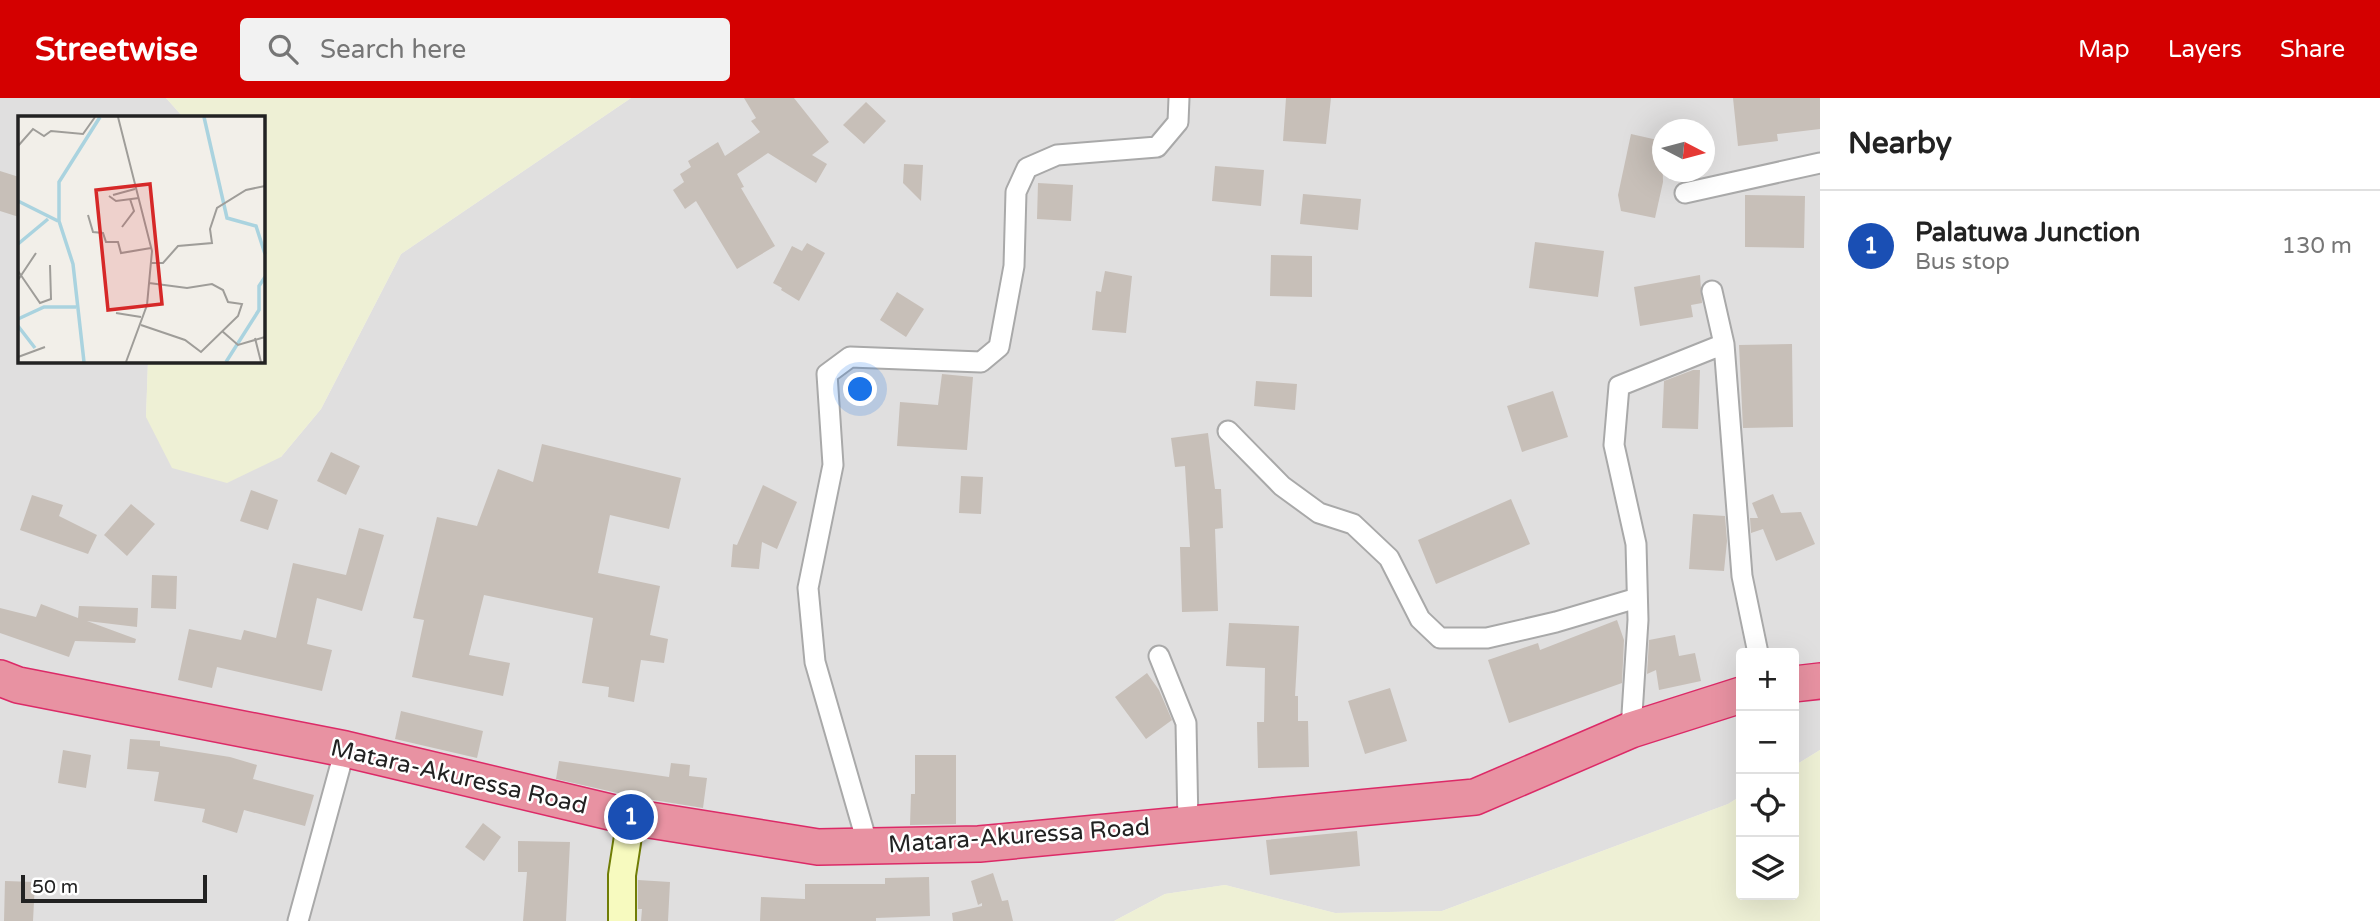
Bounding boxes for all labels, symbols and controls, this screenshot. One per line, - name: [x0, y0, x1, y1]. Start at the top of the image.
- search box: [240, 18, 730, 81]
- text: Streetwise: [35, 30, 198, 69]
- icon: search: [264, 30, 302, 68]
- text: Search here: [320, 34, 466, 65]
- text: Map: [2078, 35, 2130, 64]
- text: Layers: [2168, 35, 2242, 64]
- text: Share: [2280, 35, 2345, 64]
- inset map: [18, 116, 264, 362]
- north arrow: [1652, 119, 1715, 182]
- text: Nearby: [1848, 125, 1952, 162]
- text: Palatuwa Junction: [1915, 217, 2140, 248]
- text: 1: [1864, 232, 1878, 260]
- text: 130 m: [2282, 232, 2352, 260]
- text: Bus stop: [1915, 248, 2010, 276]
- your location: [843, 372, 877, 406]
- map controls: [1736, 648, 1799, 900]
- button: +: [1736, 648, 1799, 711]
- button: −: [1736, 711, 1799, 774]
- street label: Matara-Akuressa Road: [328, 733, 590, 821]
- button: locate: [1736, 774, 1799, 837]
- pin: 1: [608, 791, 654, 843]
- street label: Matara-Akuressa Road: [887, 812, 1151, 860]
- button: layers: [1736, 837, 1799, 900]
- scale bar: [21, 872, 206, 904]
- text: 50 m: [32, 876, 78, 898]

